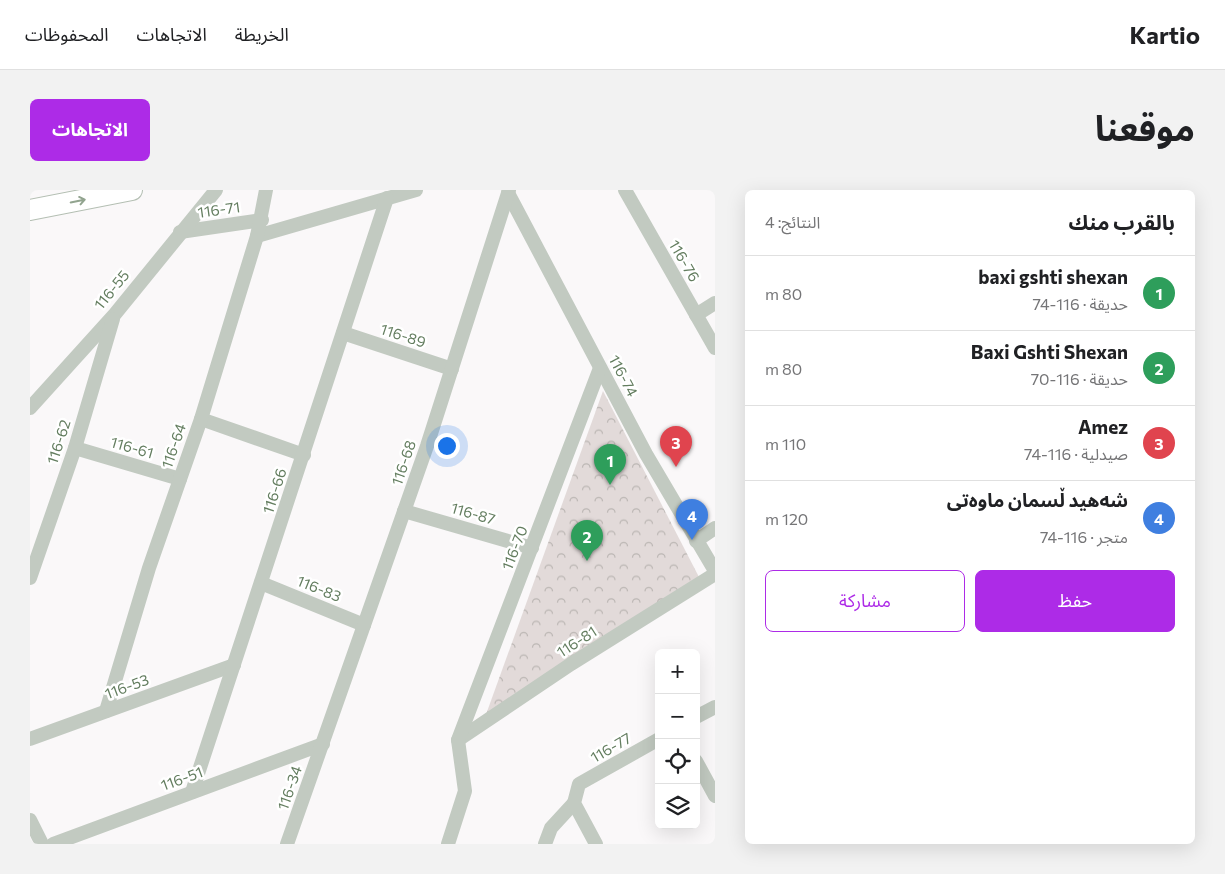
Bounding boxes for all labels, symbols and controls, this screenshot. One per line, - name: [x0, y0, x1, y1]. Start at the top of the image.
- text: Kartio: [1130, 20, 1200, 49]
- text: المحفوظات: [25, 23, 109, 45]
- text: الاتجاهات: [137, 23, 207, 45]
- text: الخريطة: [235, 23, 289, 45]
- button: الاتجاهات: [30, 99, 150, 161]
- text: موقعنا: [1095, 105, 1195, 148]
- one-way arrow: [69, 195, 85, 205]
- street label: 116-71: [197, 197, 241, 221]
- text: بالقرب منك: [1069, 209, 1175, 234]
- text: النتائج: 4: [765, 212, 820, 231]
- street label: 116-76: [666, 236, 704, 285]
- text: baxi gshti shexan: [978, 265, 1128, 288]
- street label: 116-55: [90, 266, 133, 313]
- text: 80 m: [765, 284, 802, 303]
- text: 1: [1155, 284, 1163, 303]
- text: حديقة · 116-74: [1032, 294, 1128, 313]
- street label: 116-89: [378, 319, 428, 351]
- text: Baxi Gshti Shexan: [971, 340, 1128, 363]
- street label: 116-74: [606, 352, 642, 399]
- text: 80 m: [765, 359, 802, 378]
- text: 2: [1154, 359, 1164, 378]
- text: حديقة · 116-70: [1031, 369, 1128, 388]
- text: Amez: [1078, 415, 1128, 438]
- street label: 116-62: [42, 417, 74, 466]
- street label: 116-64: [157, 421, 189, 471]
- pin: 3: [660, 426, 692, 467]
- street label: 116-61: [109, 432, 156, 462]
- your location: [434, 433, 460, 459]
- text: 110 m: [765, 434, 806, 453]
- text: 3: [1154, 434, 1164, 453]
- street label: 116-68: [387, 438, 419, 488]
- pin: 1: [594, 444, 626, 485]
- text: صيدلية · 116-74: [1024, 444, 1128, 463]
- street label: 116-66: [258, 466, 290, 516]
- text: شەھید ڵسمان ماوەتی: [947, 488, 1128, 511]
- street label: 116-87: [449, 498, 498, 528]
- pin: 4: [676, 499, 708, 540]
- text: 120 m: [765, 509, 808, 528]
- text: 4: [1154, 509, 1164, 528]
- pin: 2: [571, 520, 603, 561]
- street label: 116-70: [497, 523, 531, 572]
- text: متجر · 116-74: [1040, 527, 1128, 546]
- button: مشاركة: [765, 570, 965, 632]
- button: حفظ: [975, 570, 1175, 632]
- street label: 116-83: [295, 571, 344, 605]
- street label: 116-81: [553, 622, 600, 661]
- map controls: [655, 649, 700, 829]
- button: +: [655, 649, 700, 694]
- street label: 116-53: [102, 670, 151, 702]
- button: −: [655, 694, 700, 739]
- street label: 116-77: [587, 728, 634, 766]
- button: locate: [655, 739, 700, 784]
- street label: 116-51: [158, 762, 205, 794]
- street label: 116-34: [273, 763, 305, 812]
- button: layers: [655, 784, 700, 829]

